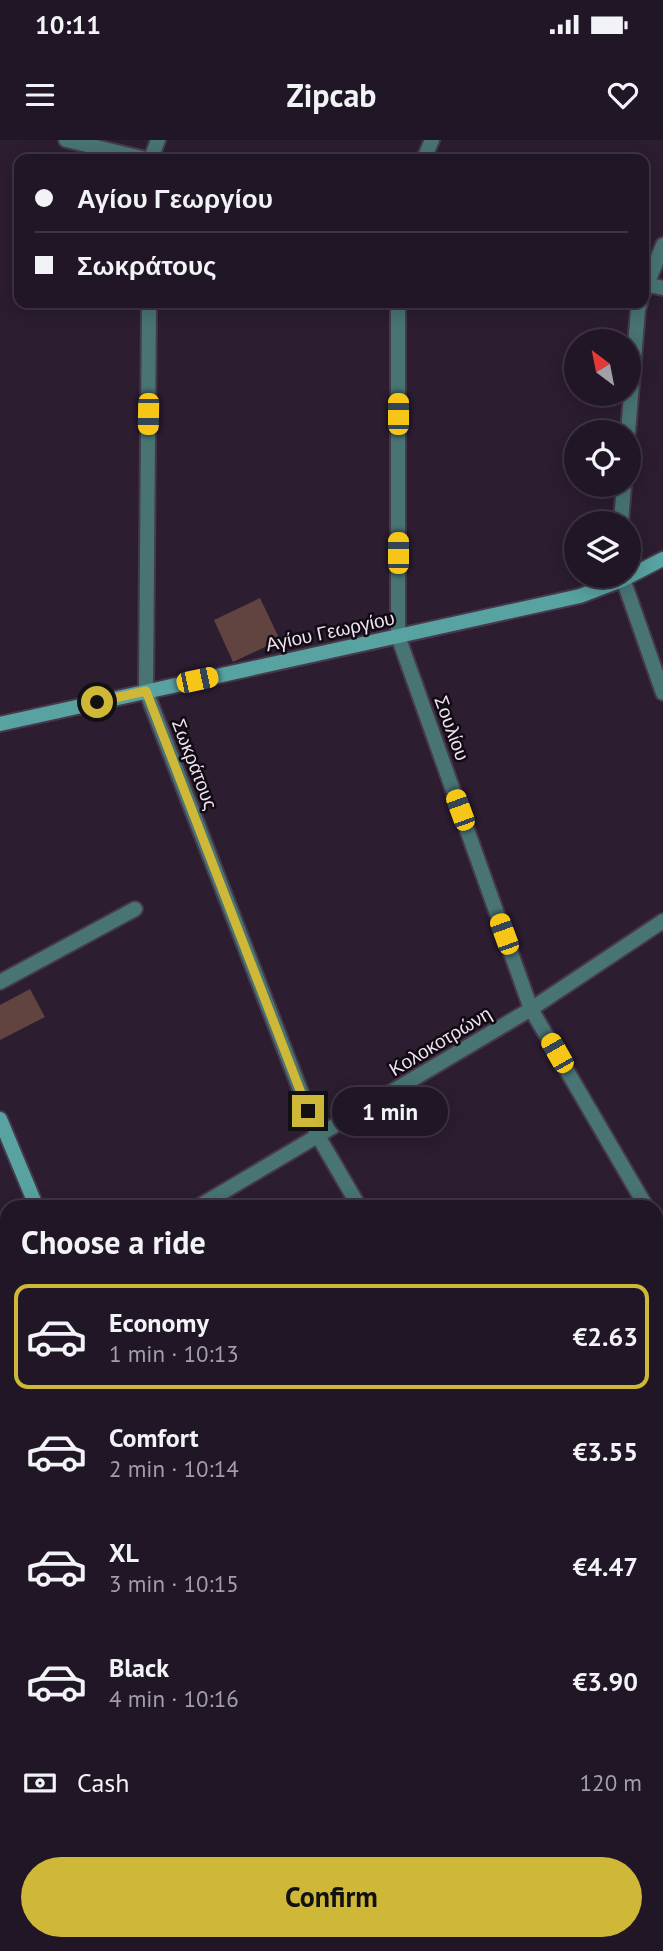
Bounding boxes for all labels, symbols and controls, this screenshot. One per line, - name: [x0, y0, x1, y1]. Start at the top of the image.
- text: 10:11: [35, 8, 101, 41]
- text: Zipcab: [286, 74, 377, 116]
- icon: menu: [21, 76, 59, 114]
- icon: heart: [604, 76, 642, 114]
- text: Αγίου Γεωργίου: [77, 182, 273, 215]
- text: Σωκράτους: [77, 249, 217, 282]
- north arrow: [564, 329, 640, 406]
- map controls: [564, 329, 641, 588]
- car: [138, 393, 159, 435]
- car: [388, 393, 409, 435]
- button: locate: [564, 420, 641, 497]
- button: layers: [564, 511, 641, 588]
- car: [388, 532, 409, 574]
- street label: Αγίου Γεωργίου: [263, 606, 397, 656]
- car: [175, 665, 220, 695]
- route start: [81, 686, 113, 718]
- street label: Σουλίου: [429, 692, 475, 764]
- street label: Σωκράτους: [167, 715, 223, 813]
- car: [443, 787, 478, 833]
- car: [487, 911, 522, 957]
- street label: Κολοκοτρώνη: [384, 1001, 496, 1081]
- car: [538, 1030, 577, 1076]
- callout: 1 min: [332, 1086, 448, 1136]
- route end: [292, 1095, 324, 1127]
- text: 1 min: [362, 1097, 418, 1126]
- text: Choose a ride: [21, 1221, 206, 1263]
- icon: car: [25, 1305, 88, 1368]
- text: Economy: [109, 1306, 209, 1339]
- text: €2.63: [573, 1320, 638, 1353]
- text: 1 min · 10:13: [109, 1339, 239, 1368]
- icon: car: [25, 1420, 88, 1483]
- text: Comfort: [109, 1421, 199, 1454]
- text: €3.55: [573, 1435, 638, 1468]
- text: 2 min · 10:14: [109, 1454, 239, 1483]
- icon: car: [25, 1535, 88, 1598]
- text: XL: [109, 1536, 139, 1569]
- text: €4.47: [573, 1550, 638, 1583]
- text: 3 min · 10:15: [109, 1569, 239, 1598]
- icon: car: [25, 1650, 88, 1713]
- text: Black: [109, 1651, 169, 1684]
- text: €3.90: [573, 1665, 638, 1698]
- text: 4 min · 10:16: [109, 1684, 239, 1713]
- icon: cash: [21, 1764, 59, 1802]
- text: Cash: [77, 1766, 129, 1799]
- text: 120 m: [580, 1768, 642, 1797]
- button: Confirm: [21, 1857, 642, 1937]

